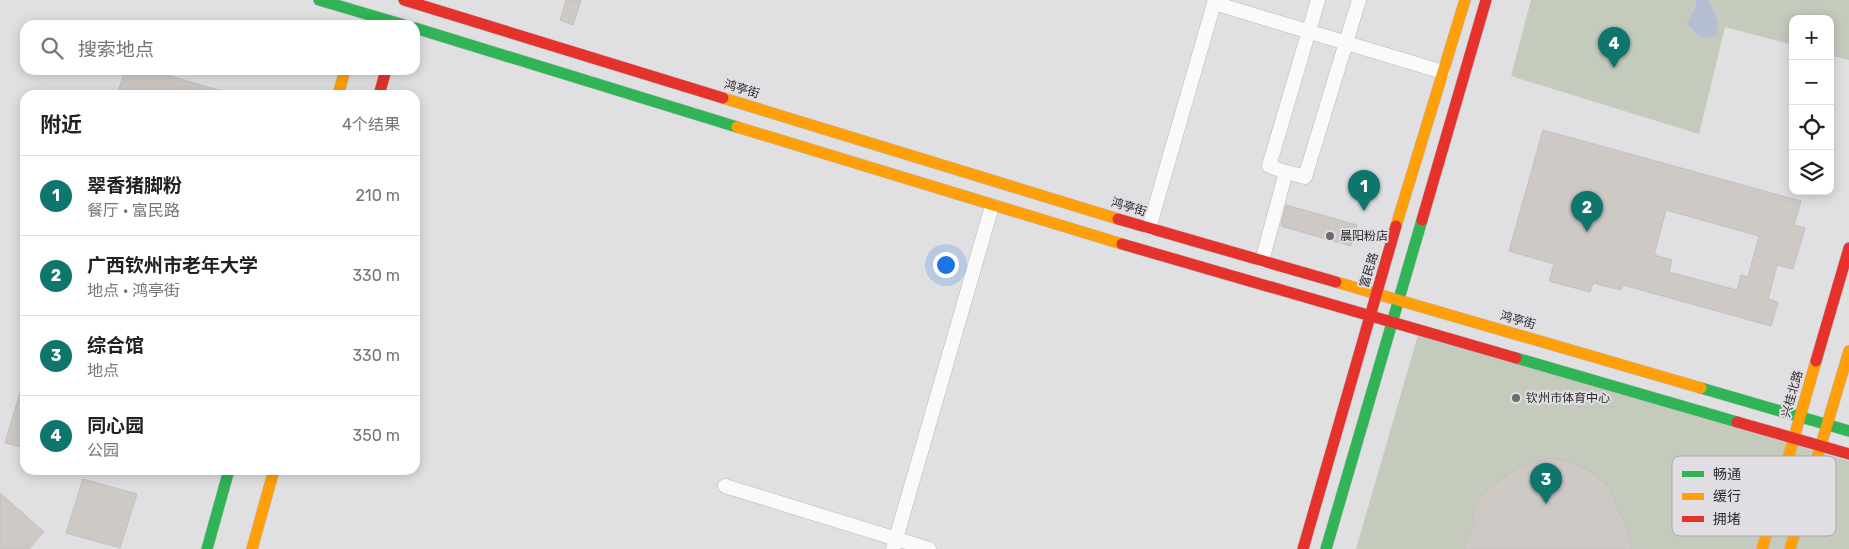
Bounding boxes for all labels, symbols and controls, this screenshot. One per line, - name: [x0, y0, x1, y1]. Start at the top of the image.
- map controls: [1789, 15, 1834, 195]
- button: +: [1789, 15, 1834, 60]
- search box: [20, 20, 420, 75]
- pin: 4: [1598, 27, 1630, 68]
- icon: search: [38, 34, 66, 62]
- text: 搜索地点: [78, 38, 154, 61]
- button: −: [1789, 60, 1834, 105]
- street label: 鸿亭街: [723, 77, 761, 101]
- button: locate: [1789, 105, 1834, 150]
- text: 附近: [40, 112, 82, 137]
- text: 4个结果: [342, 115, 400, 134]
- button: layers: [1789, 150, 1834, 195]
- pin: 1: [1348, 170, 1380, 211]
- text: 翠香猪脚粉: [87, 174, 182, 197]
- text: 1: [52, 186, 60, 205]
- text: 210 m: [355, 186, 400, 205]
- pin: 2: [1571, 191, 1603, 232]
- street label: 鸿亭街: [1110, 195, 1148, 219]
- text: 餐厅 · 富民路: [87, 201, 180, 220]
- place label: 晨阳粉店: [1340, 229, 1388, 243]
- marker: 晨阳粉店: [1324, 230, 1336, 242]
- street label: 富民路: [1357, 251, 1381, 289]
- your location: [933, 252, 959, 278]
- text: 广西钦州市老年大学: [87, 254, 258, 277]
- text: 2: [51, 266, 61, 285]
- text: 330 m: [352, 266, 400, 285]
- text: 地点 · 鸿亭街: [87, 281, 180, 300]
- street label: 鸿亭街: [1499, 308, 1537, 332]
- text: 综合馆: [87, 334, 144, 357]
- text: 3: [51, 346, 61, 365]
- text: 330 m: [352, 346, 400, 365]
- text: 地点: [87, 361, 119, 380]
- street label: 兴桂北路: [1779, 369, 1805, 419]
- place label: 钦州市体育中心: [1526, 391, 1610, 405]
- marker: 钦州市体育中心: [1510, 392, 1522, 404]
- text: 同心园: [87, 414, 144, 437]
- text: 4: [51, 426, 61, 445]
- text: 350 m: [353, 426, 400, 445]
- text: 公园: [87, 441, 119, 460]
- legend: [1672, 456, 1836, 536]
- pin: 3: [1530, 463, 1562, 504]
- text: 畅通: [1713, 466, 1741, 483]
- text: 缓行: [1713, 488, 1741, 505]
- text: 拥堵: [1713, 511, 1741, 528]

